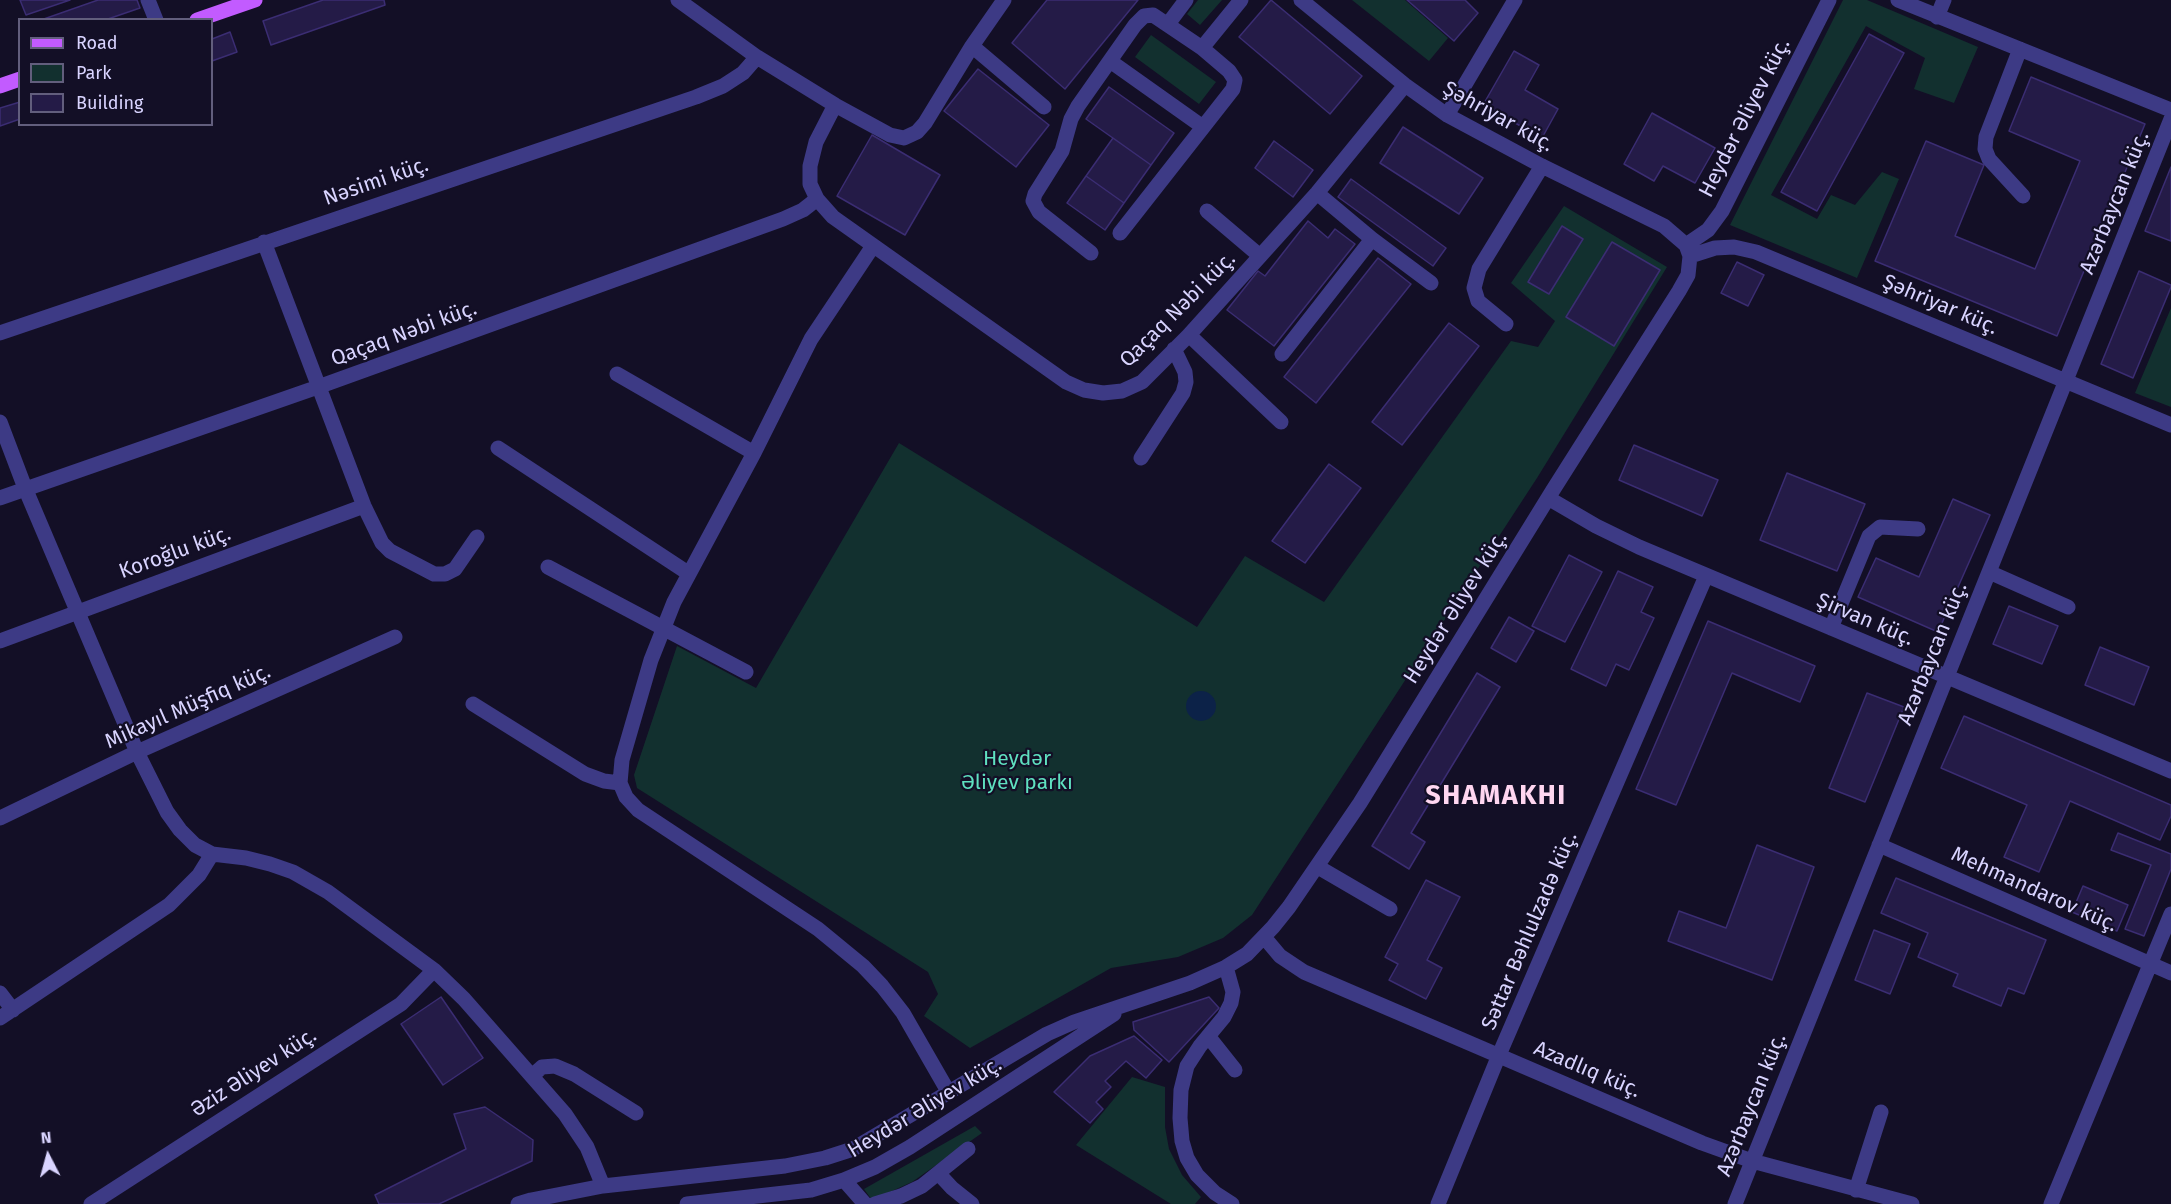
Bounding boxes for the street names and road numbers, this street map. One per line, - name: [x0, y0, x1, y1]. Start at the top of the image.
- street label: Heydər Əliyev küç.: [1694, 34, 1796, 202]
- street label: Şəhriyar küç.: [1438, 76, 1558, 158]
- street label: Azərbaycan küç.: [2075, 128, 2155, 278]
- street label: Nəsimi küç.: [320, 152, 432, 212]
- street label: Qaçaq Nəbi küç.: [1115, 247, 1241, 373]
- street label: Şəhriyar küç.: [1879, 269, 2001, 341]
- street label: Qaçaq Nəbi küç.: [328, 296, 480, 372]
- street label: Koroğlu küç.: [116, 521, 234, 585]
- street label: Heydər Əliyev küç.: [1399, 527, 1513, 689]
- street label: Azərbaycan küç.: [1893, 579, 1973, 729]
- street label: Şirvan küç.: [1813, 588, 1917, 652]
- street label: Mikayıl Müşfiq küç.: [101, 659, 275, 755]
- street label: Səttar Bəhlulzadə küç.: [1477, 828, 1583, 1034]
- street label: Mehmandarov küç.: [1947, 842, 2121, 938]
- street label: Əziz Əliyev küç.: [187, 1023, 321, 1123]
- street label: Azərbaycan küç.: [1712, 1030, 1792, 1180]
- street label: Azadlıq küç.: [1530, 1036, 1644, 1104]
- street label: Heydər Əliyev küç.: [843, 1052, 1007, 1164]

